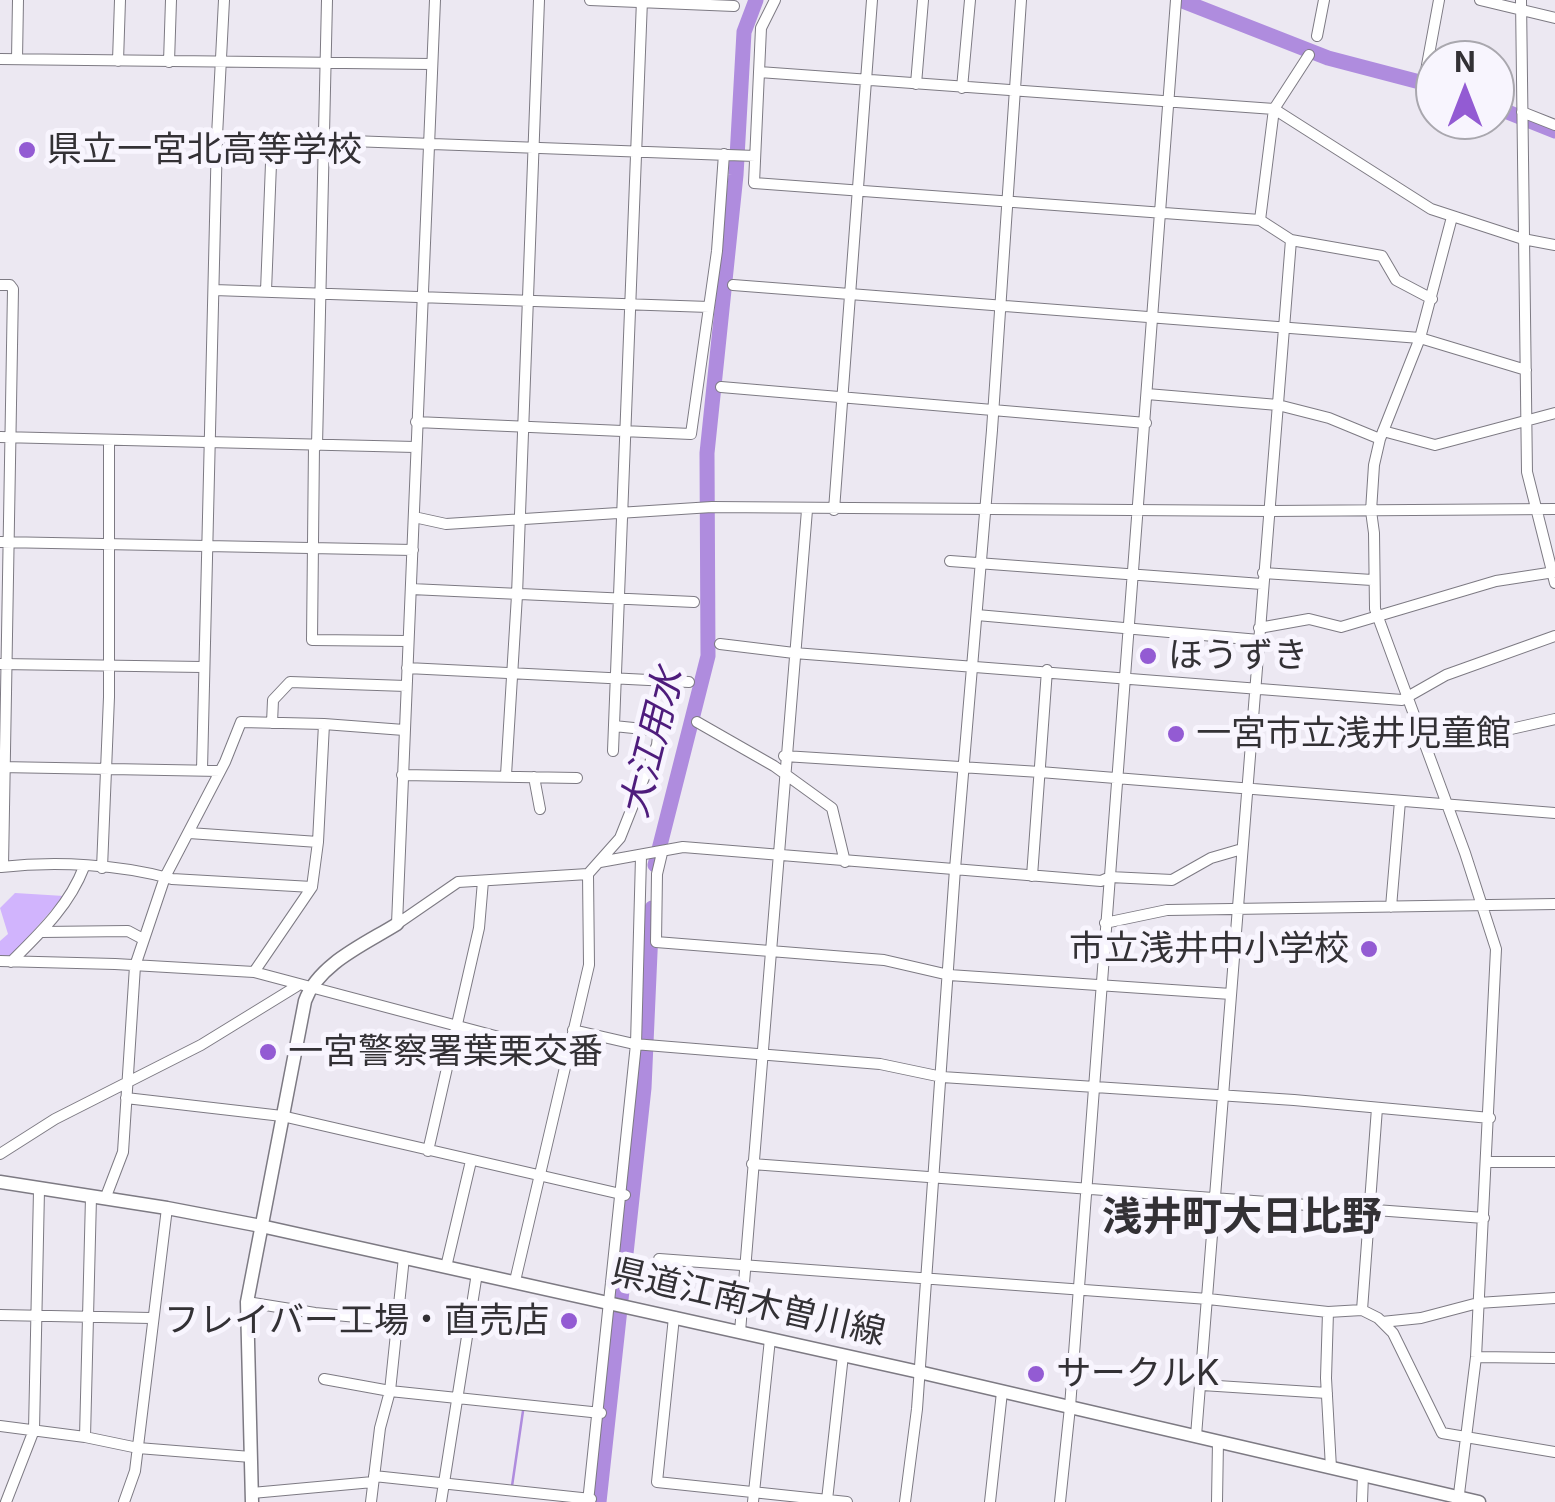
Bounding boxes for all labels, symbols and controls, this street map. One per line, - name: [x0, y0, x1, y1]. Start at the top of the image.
- north arrow: [1415, 40, 1515, 140]
- text: N: [1454, 45, 1476, 79]
- place label: 県立一宮北高等学校: [47, 129, 362, 171]
- marker: 県立一宮北高等学校: [16, 139, 38, 161]
- place label: ほうずき: [1168, 635, 1308, 677]
- marker: ほうずき: [1137, 645, 1159, 667]
- water label: 大江用水: [612, 664, 694, 822]
- place label: 一宮市立浅井児童館: [1196, 713, 1511, 755]
- marker: 一宮市立浅井児童館: [1165, 723, 1187, 745]
- place label: 市立浅井中小学校: [1069, 928, 1349, 970]
- marker: 市立浅井中小学校: [1358, 938, 1380, 960]
- place label: 一宮警察署葉栗交番: [288, 1031, 603, 1073]
- marker: 一宮警察署葉栗交番: [257, 1041, 279, 1063]
- district label: 浅井町大日比野: [1102, 1194, 1382, 1242]
- street label: 県道江南木曽川線: [607, 1251, 889, 1355]
- place label: フレイバー工場・直売店: [164, 1300, 549, 1342]
- marker: フレイバー工場・直売店: [558, 1310, 580, 1332]
- place label: サークルK: [1056, 1353, 1220, 1395]
- marker: サークルK: [1025, 1363, 1047, 1385]

